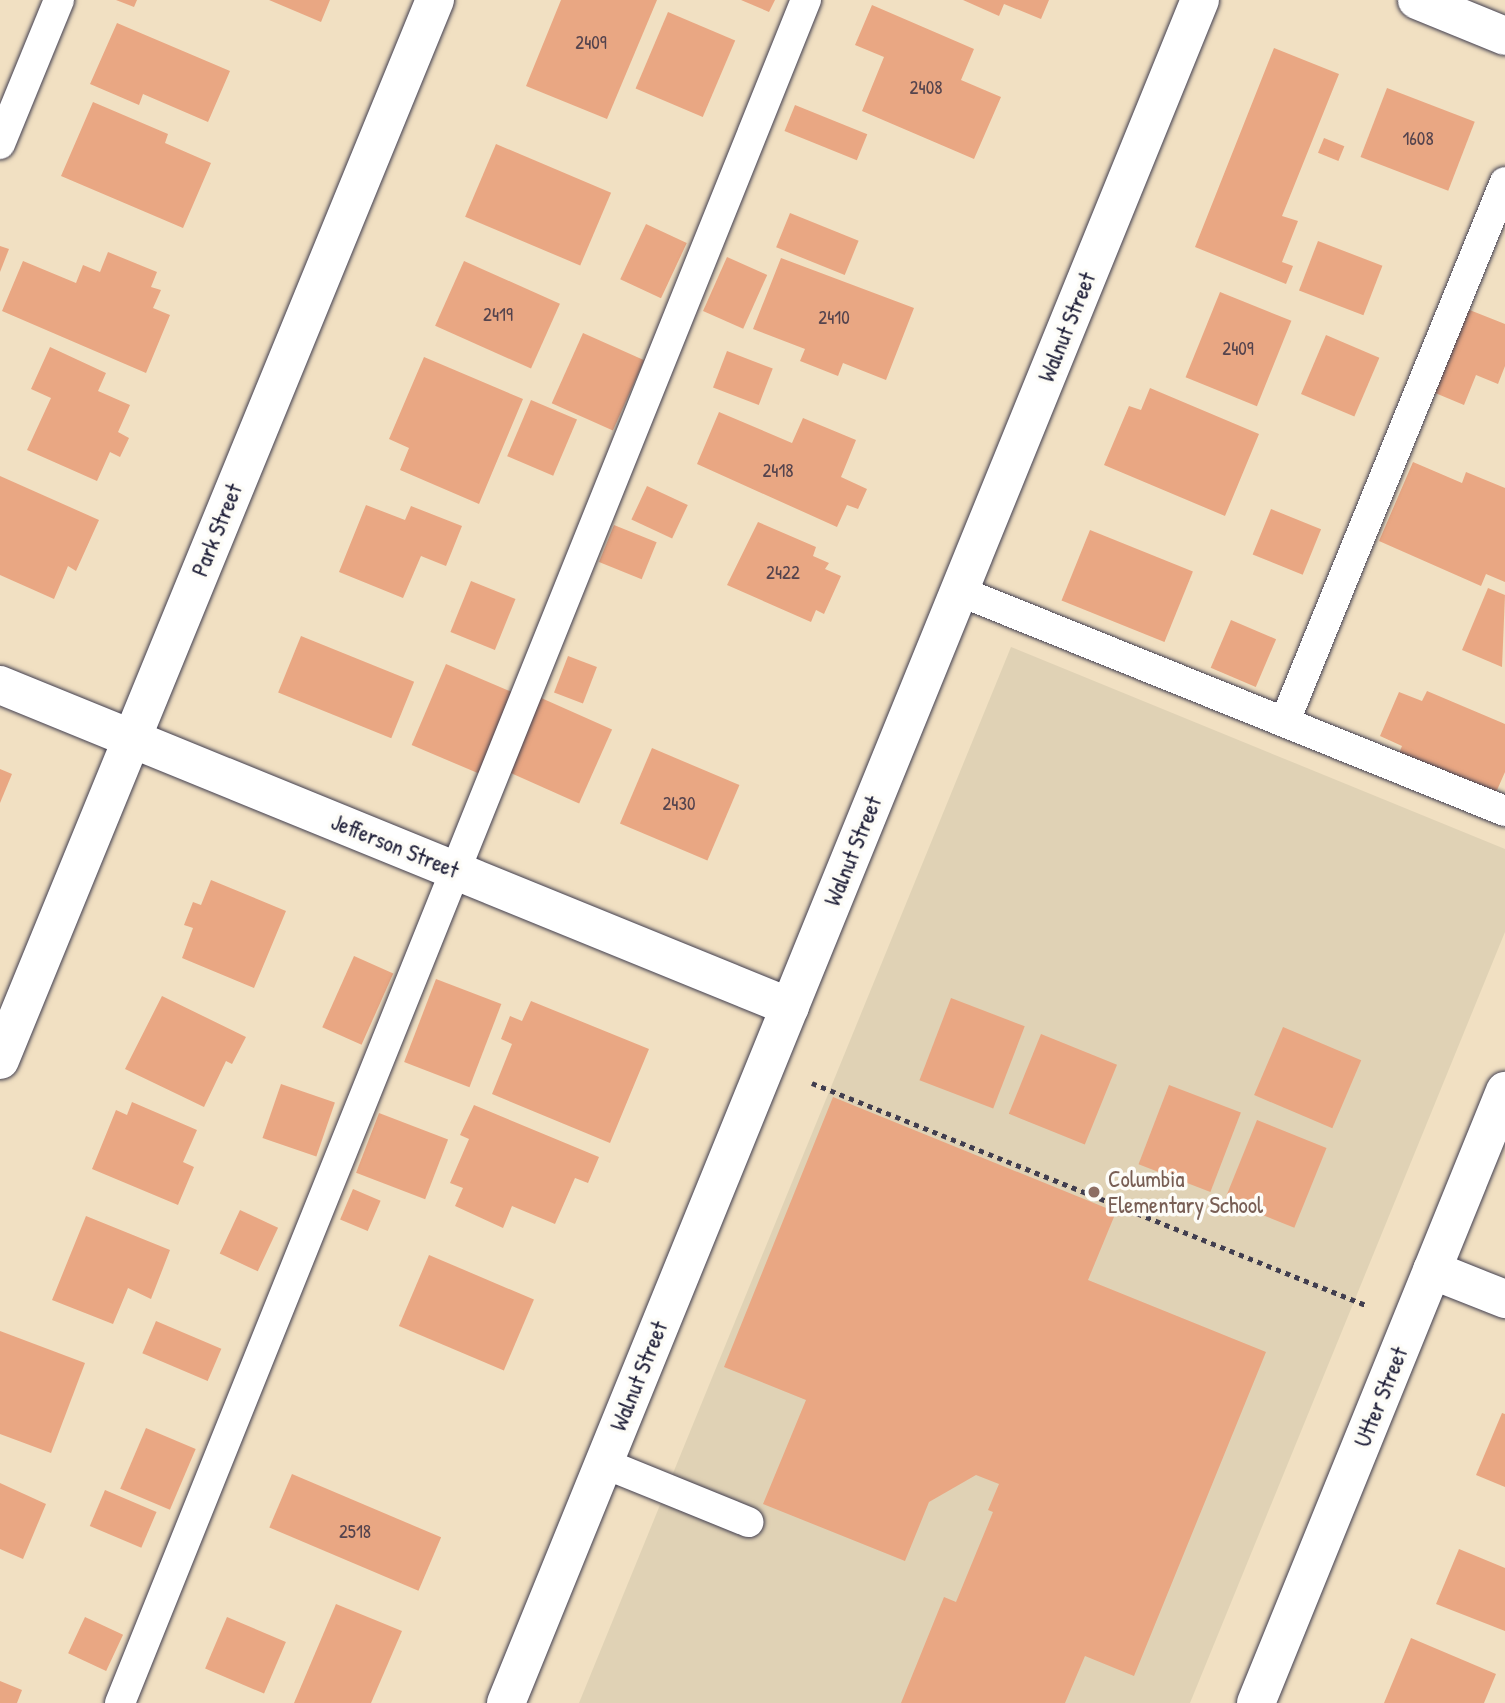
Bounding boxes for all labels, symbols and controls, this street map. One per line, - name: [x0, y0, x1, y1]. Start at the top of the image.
- house number: 2409: [575, 32, 607, 54]
- house number: 2408: [910, 77, 942, 99]
- house number: 1608: [1402, 128, 1434, 150]
- street label: Walnut Street: [1033, 268, 1101, 386]
- house number: 2419: [483, 304, 513, 326]
- house number: 2410: [818, 307, 850, 329]
- house number: 2409: [1222, 338, 1254, 360]
- house number: 2418: [762, 460, 794, 482]
- street label: Park Street: [186, 480, 248, 580]
- house number: 2422: [766, 562, 800, 584]
- street label: Walnut Street: [819, 792, 887, 910]
- house number: 2430: [662, 793, 696, 815]
- street label: Jefferson Street: [327, 808, 463, 884]
- place label: Columbia Elementary School: [1108, 1165, 1263, 1219]
- marker: Columbia Elementary School: [1086, 1184, 1102, 1200]
- street label: Walnut Street: [605, 1317, 673, 1435]
- street label: Utter Street: [1348, 1343, 1414, 1451]
- house number: 2518: [339, 1521, 371, 1543]

